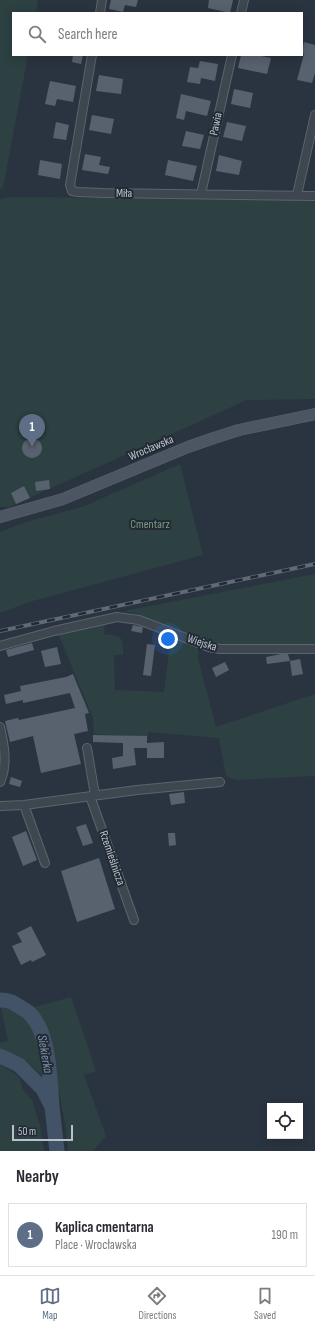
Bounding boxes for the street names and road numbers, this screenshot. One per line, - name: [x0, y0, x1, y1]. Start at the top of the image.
- street label: Pawia: [206, 111, 226, 137]
- street label: Miła: [116, 186, 132, 201]
- street label: Wrocławska: [126, 432, 176, 464]
- street label: Wiejska: [185, 631, 219, 655]
- street label: Rzemieślnicza: [96, 829, 128, 888]

